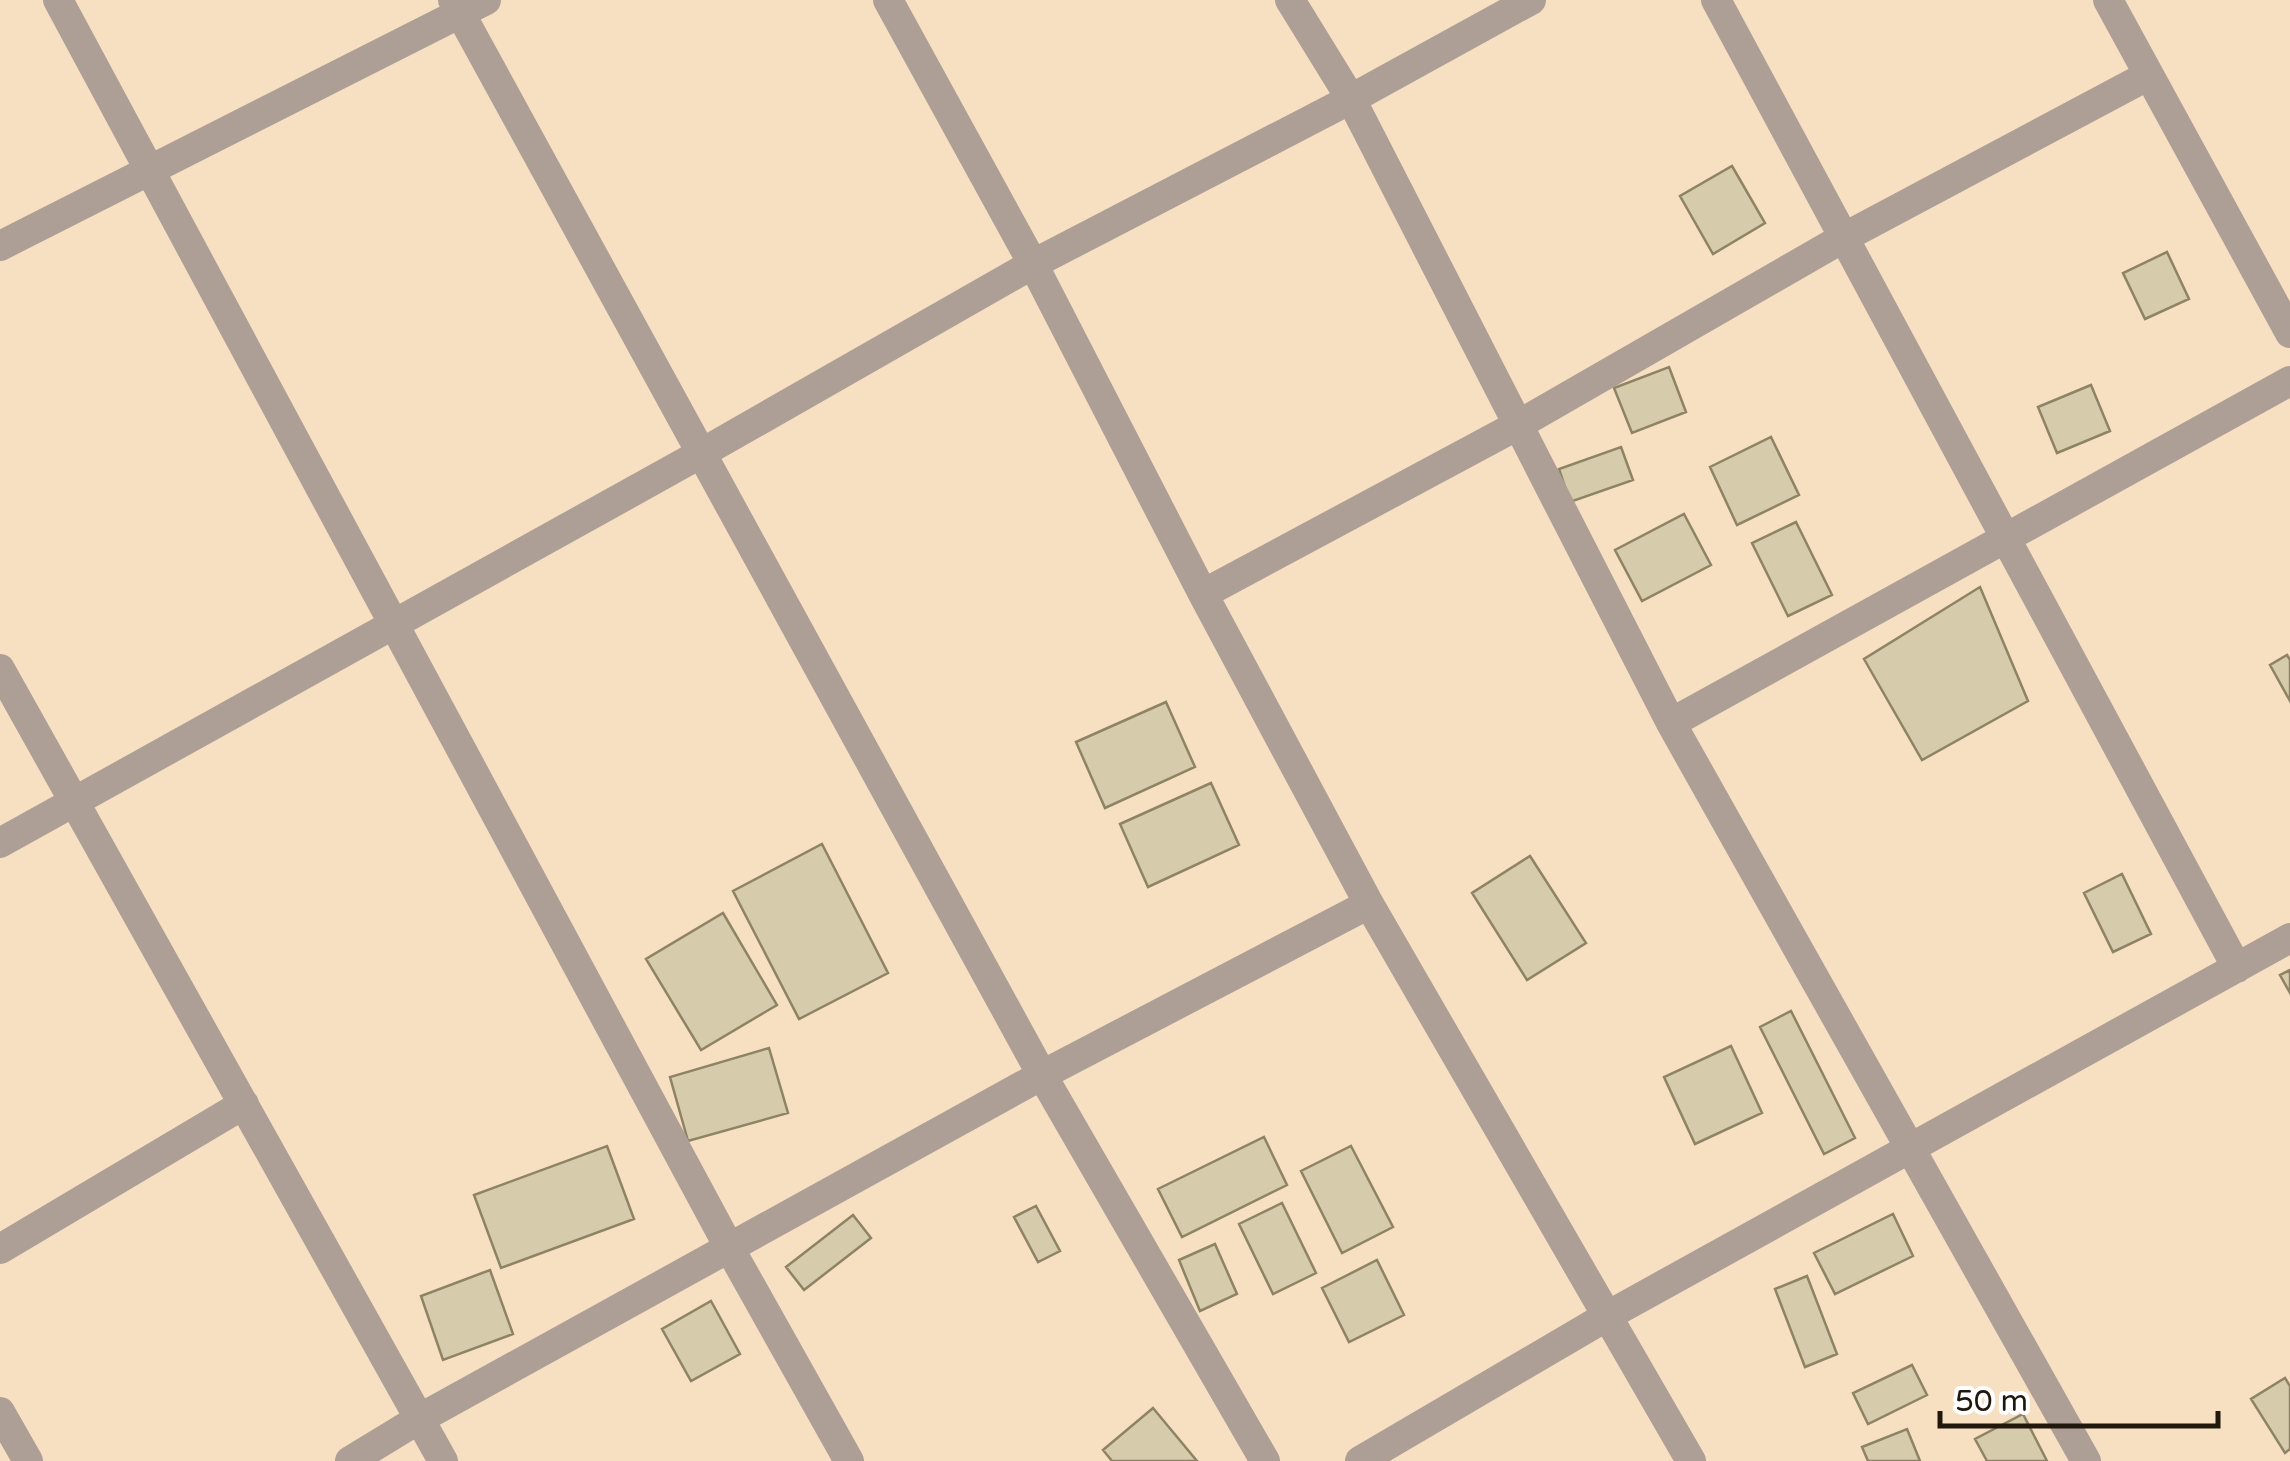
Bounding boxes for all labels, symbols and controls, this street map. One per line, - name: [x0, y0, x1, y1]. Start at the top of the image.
- scale bar: [1940, 1366, 2218, 1428]
- text: 50 m: [1955, 1383, 2028, 1420]

